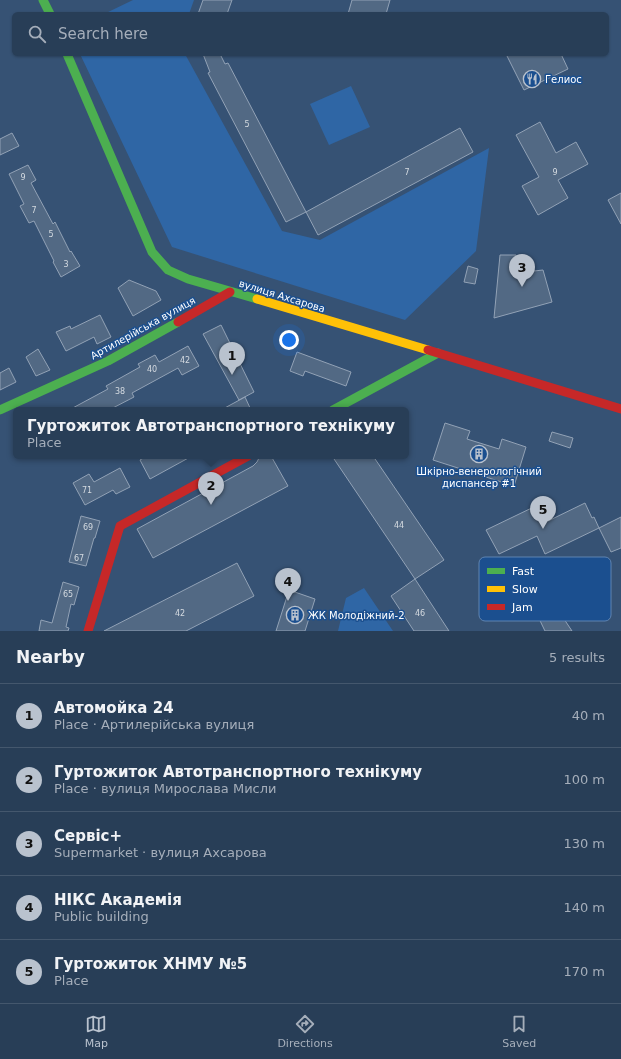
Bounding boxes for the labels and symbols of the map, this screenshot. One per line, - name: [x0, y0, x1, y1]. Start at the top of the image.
- restaurant icon: Гелиос: [522, 69, 542, 89]
- place label: Гелиос: [545, 74, 582, 85]
- house number: 5: [244, 120, 250, 129]
- house number: 7: [404, 168, 410, 177]
- house number: 9: [552, 168, 558, 177]
- house number: 9: [20, 173, 26, 182]
- house number: 7: [31, 206, 37, 215]
- house number: 5: [48, 230, 54, 239]
- pin: 3: [509, 254, 535, 287]
- house number: 3: [63, 260, 69, 269]
- street label: вулиця Ахсарова: [238, 278, 326, 314]
- street label: Артилерійська вулиця: [89, 295, 197, 361]
- your location: [279, 330, 299, 350]
- pin: 1: [219, 342, 245, 375]
- house number: 42: [180, 356, 190, 365]
- house number: 40: [147, 365, 157, 374]
- house number: 38: [115, 387, 125, 396]
- building icon: Шкірно-венерологічний диспансер #1: [469, 444, 489, 464]
- place label: Шкірно-венерологічний диспансер #1: [416, 466, 542, 489]
- pin: 2: [198, 472, 224, 505]
- house number: 71: [82, 486, 92, 495]
- pin: 5: [530, 496, 556, 529]
- house number: 44: [394, 521, 404, 530]
- house number: 69: [83, 523, 93, 532]
- house number: 67: [74, 554, 84, 563]
- legend: [479, 557, 611, 621]
- text: Fast: [512, 565, 535, 578]
- pin: 4: [275, 568, 301, 601]
- text: Slow: [512, 583, 538, 596]
- house number: 65: [63, 590, 73, 599]
- text: Jam: [511, 601, 533, 614]
- building icon: ЖК Молодіжний-2: [285, 605, 305, 625]
- house number: 42: [175, 609, 185, 618]
- house number: 46: [415, 609, 425, 618]
- place label: ЖК Молодіжний-2: [308, 610, 405, 621]

